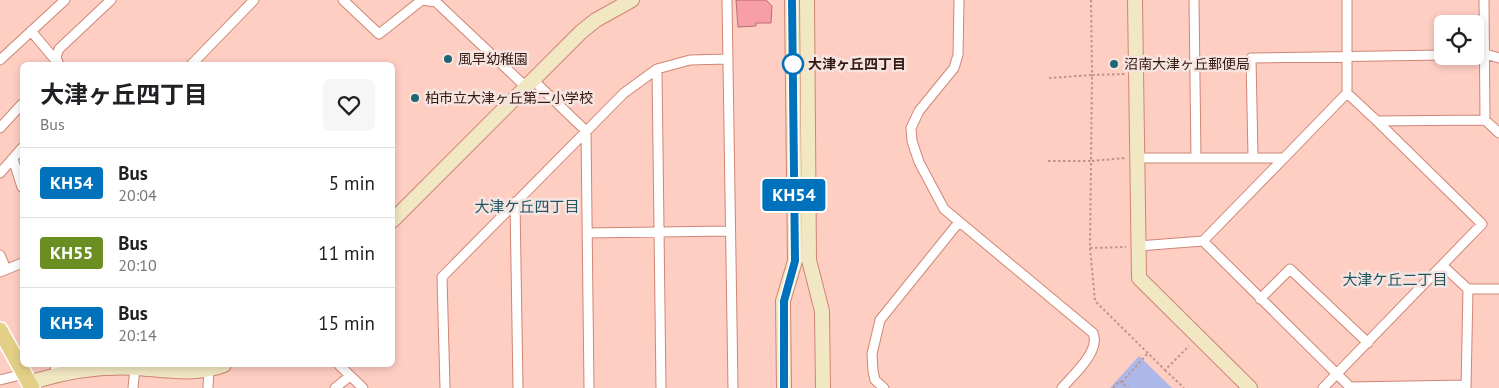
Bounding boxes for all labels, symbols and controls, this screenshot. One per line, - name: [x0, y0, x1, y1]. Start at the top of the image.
- map controls: [1434, 15, 1484, 65]
- button: locate: [1434, 15, 1484, 65]
- place label: 風早幼稚園: [458, 50, 528, 68]
- marker: 風早幼稚園: [442, 53, 454, 65]
- marker: 大津ヶ丘四丁目: [782, 53, 804, 75]
- place label: 大津ヶ丘四丁目: [808, 55, 906, 73]
- place label: 沼南大津ヶ丘郵便局: [1124, 55, 1250, 73]
- marker: 沼南大津ヶ丘郵便局: [1108, 58, 1120, 70]
- text: 大津ヶ丘四丁目: [40, 79, 208, 110]
- button: heart: [323, 79, 375, 131]
- place label: 柏市立大津ヶ丘第二小学校: [425, 89, 593, 107]
- marker: 柏市立大津ヶ丘第二小学校: [409, 92, 421, 104]
- text: Bus: [40, 114, 65, 134]
- text: Bus: [118, 161, 148, 185]
- text: KH54: [50, 171, 93, 194]
- text: 5 min: [329, 171, 375, 195]
- line badge: KH54: [759, 179, 829, 211]
- text: KH54: [772, 183, 816, 206]
- text: 20:04: [118, 185, 157, 205]
- district label: 大津ケ丘四丁目: [474, 197, 580, 216]
- text: Bus: [118, 231, 148, 255]
- text: KH55: [50, 241, 93, 264]
- text: 11 min: [318, 241, 375, 265]
- text: 20:10: [118, 255, 157, 275]
- district label: 大津ケ丘二丁目: [1342, 270, 1448, 289]
- text: Bus: [118, 301, 148, 325]
- text: KH54: [50, 311, 93, 334]
- text: 15 min: [318, 311, 375, 335]
- text: 20:14: [118, 325, 157, 345]

